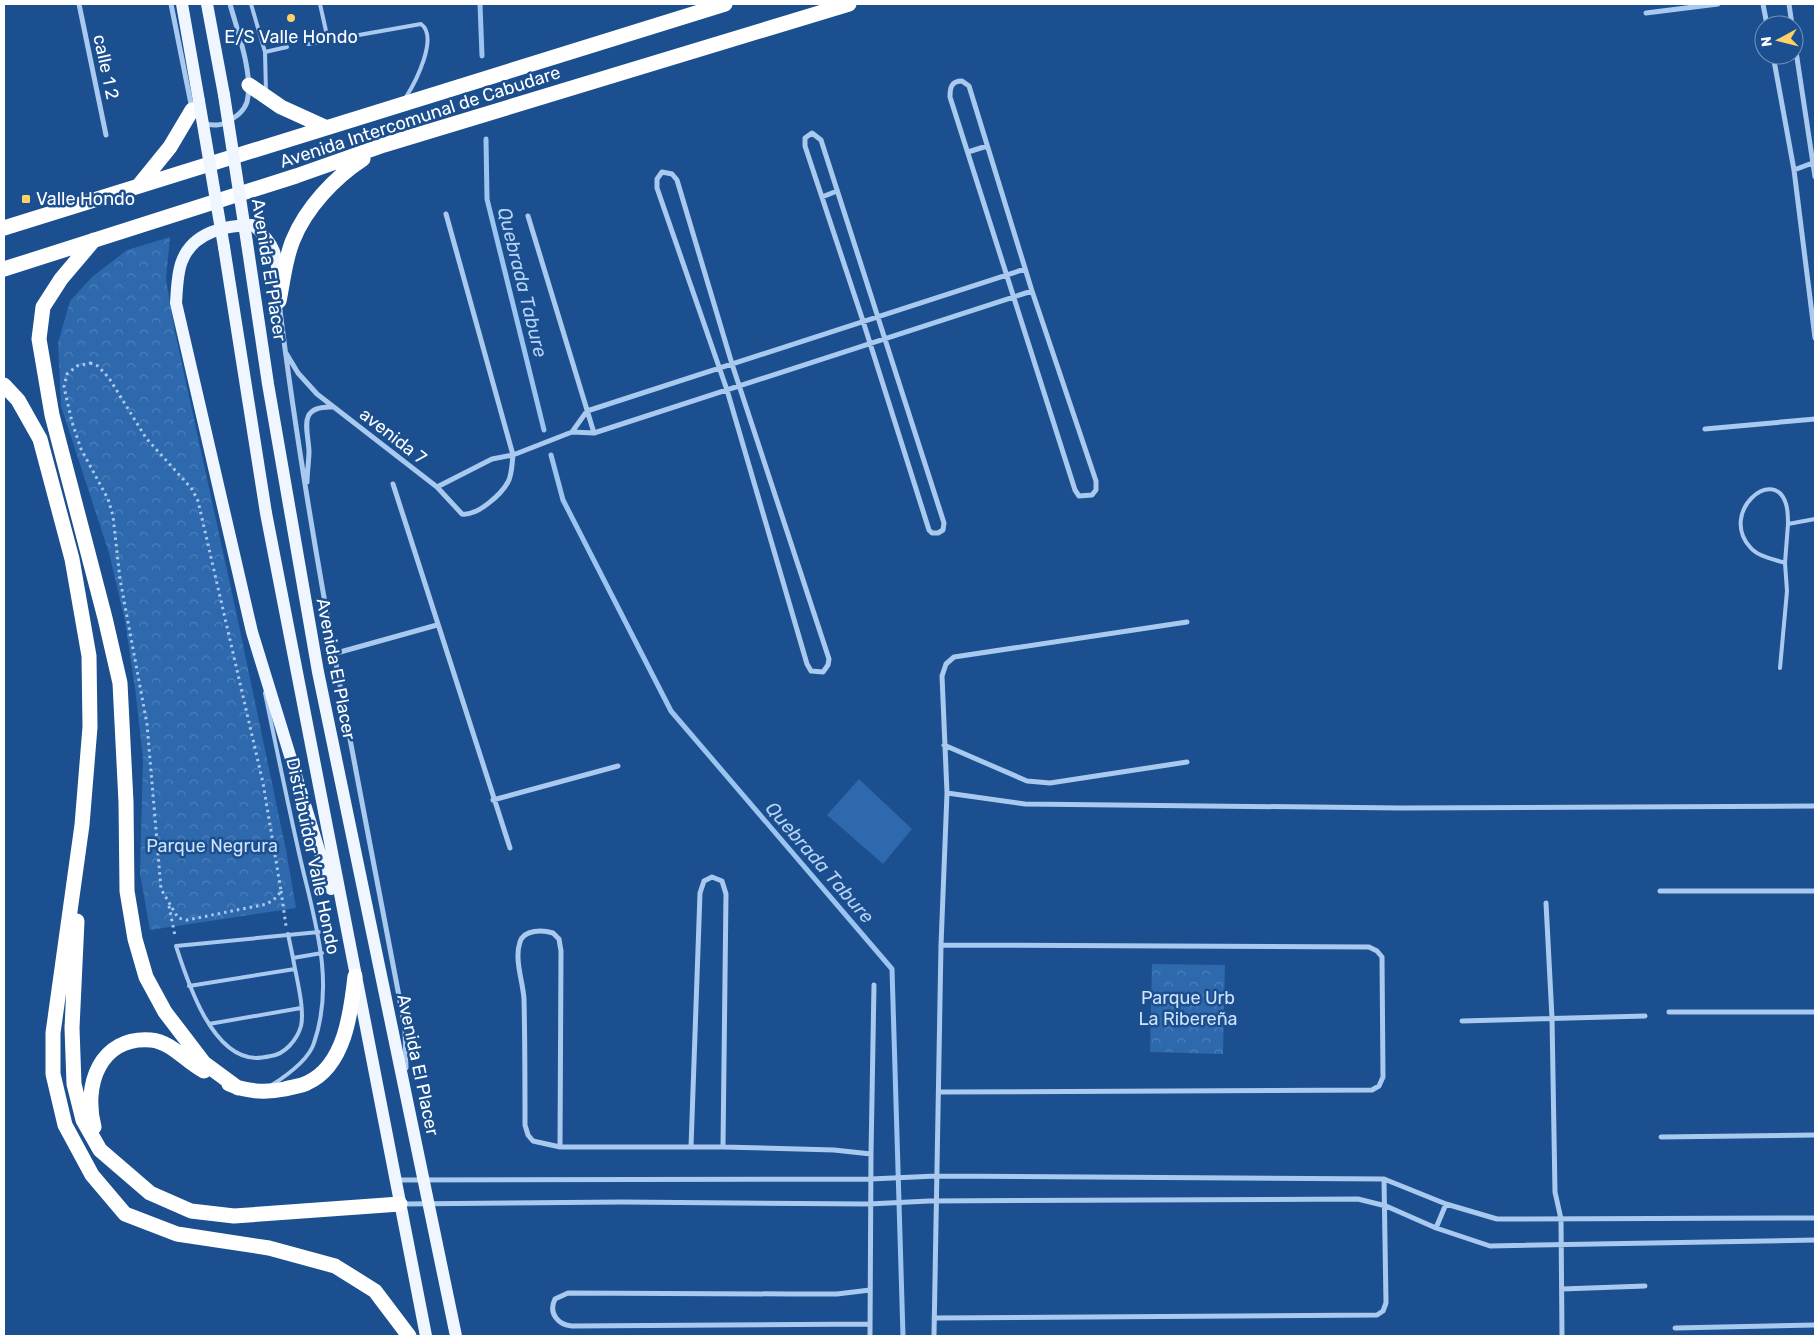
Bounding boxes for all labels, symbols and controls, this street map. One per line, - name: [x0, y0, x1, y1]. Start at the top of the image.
- marker: E/S Valle Hondo: [285, 12, 297, 24]
- north arrow: [1754, 15, 1804, 65]
- place label: E/S Valle Hondo: [224, 26, 358, 48]
- street label: calle 1 2: [88, 33, 124, 101]
- text: N: [1758, 35, 1776, 48]
- street label: Avenida Intercomunal de Cabudare: [277, 61, 563, 173]
- place label: Valle Hondo: [36, 188, 135, 210]
- marker: Valle Hondo: [20, 193, 32, 205]
- street label: Avenida El Placer: [247, 197, 291, 343]
- water label: Quebrada Tabure: [493, 205, 552, 360]
- street label: avenida 7: [355, 403, 431, 469]
- street label: Avenida El Placer: [311, 596, 361, 742]
- street label: Distribuidor Valle Hondo: [281, 756, 345, 956]
- water label: Quebrada Tabure: [761, 797, 879, 928]
- park label: Parque Negrura: [146, 835, 278, 857]
- park label: Parque Urb La Ribereña: [1138, 987, 1238, 1030]
- street label: Avenida El Placer: [392, 992, 444, 1138]

